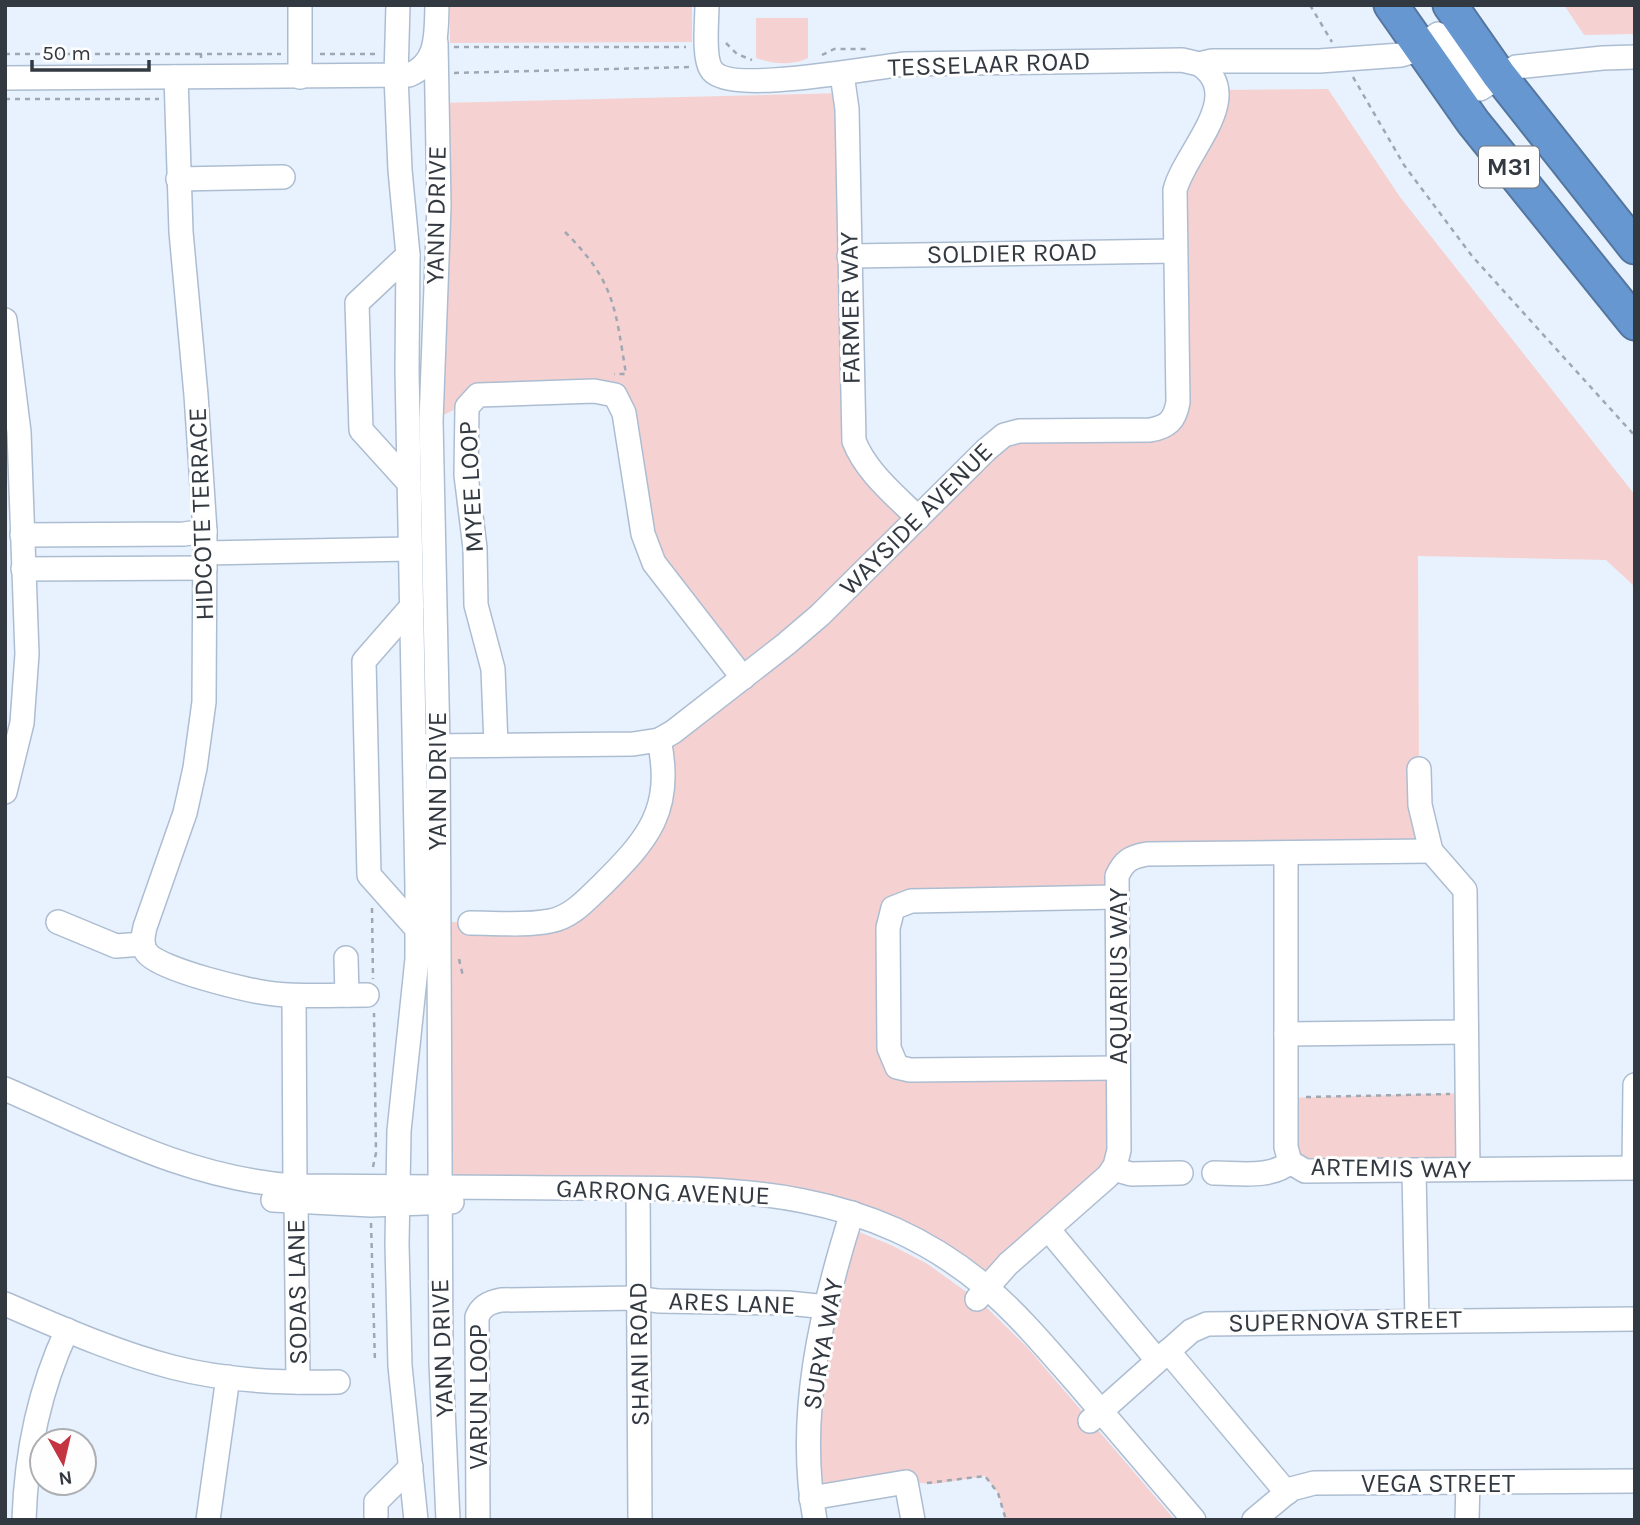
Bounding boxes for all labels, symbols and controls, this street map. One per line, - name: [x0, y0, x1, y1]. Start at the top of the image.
- scale bar: [32, 28, 149, 72]
- text: 50 m: [42, 41, 91, 65]
- street label: TESSELAAR ROAD: [887, 45, 1091, 83]
- street label: YANN DRIVE: [419, 145, 453, 285]
- road number: M31: [1479, 146, 1539, 188]
- street label: FARMER WAY: [833, 231, 867, 385]
- street label: SOLDIER ROAD: [926, 236, 1098, 270]
- street label: HIDCOTE TERRACE: [182, 407, 220, 621]
- street label: MYEE LOOP: [452, 420, 490, 554]
- street label: WAYSIDE AVENUE: [833, 436, 999, 602]
- street label: YANN DRIVE: [422, 712, 453, 850]
- street label: AQUARIUS WAY: [1103, 887, 1134, 1064]
- street label: ARTEMIS WAY: [1310, 1151, 1472, 1185]
- street label: GARRONG AVENUE: [556, 1173, 770, 1211]
- street label: SODAS LANE: [280, 1219, 314, 1365]
- street label: SURYA WAY: [796, 1275, 850, 1412]
- street label: YANN DRIVE: [424, 1278, 460, 1418]
- street label: SHANI ROAD: [622, 1282, 656, 1426]
- street label: ARES LANE: [668, 1285, 796, 1321]
- street label: SUPERNOVA STREET: [1228, 1303, 1462, 1339]
- street label: VARUN LOOP: [463, 1324, 494, 1470]
- north arrow: [28, 1427, 98, 1497]
- text: N: [57, 1466, 74, 1490]
- street label: VEGA STREET: [1361, 1468, 1515, 1499]

